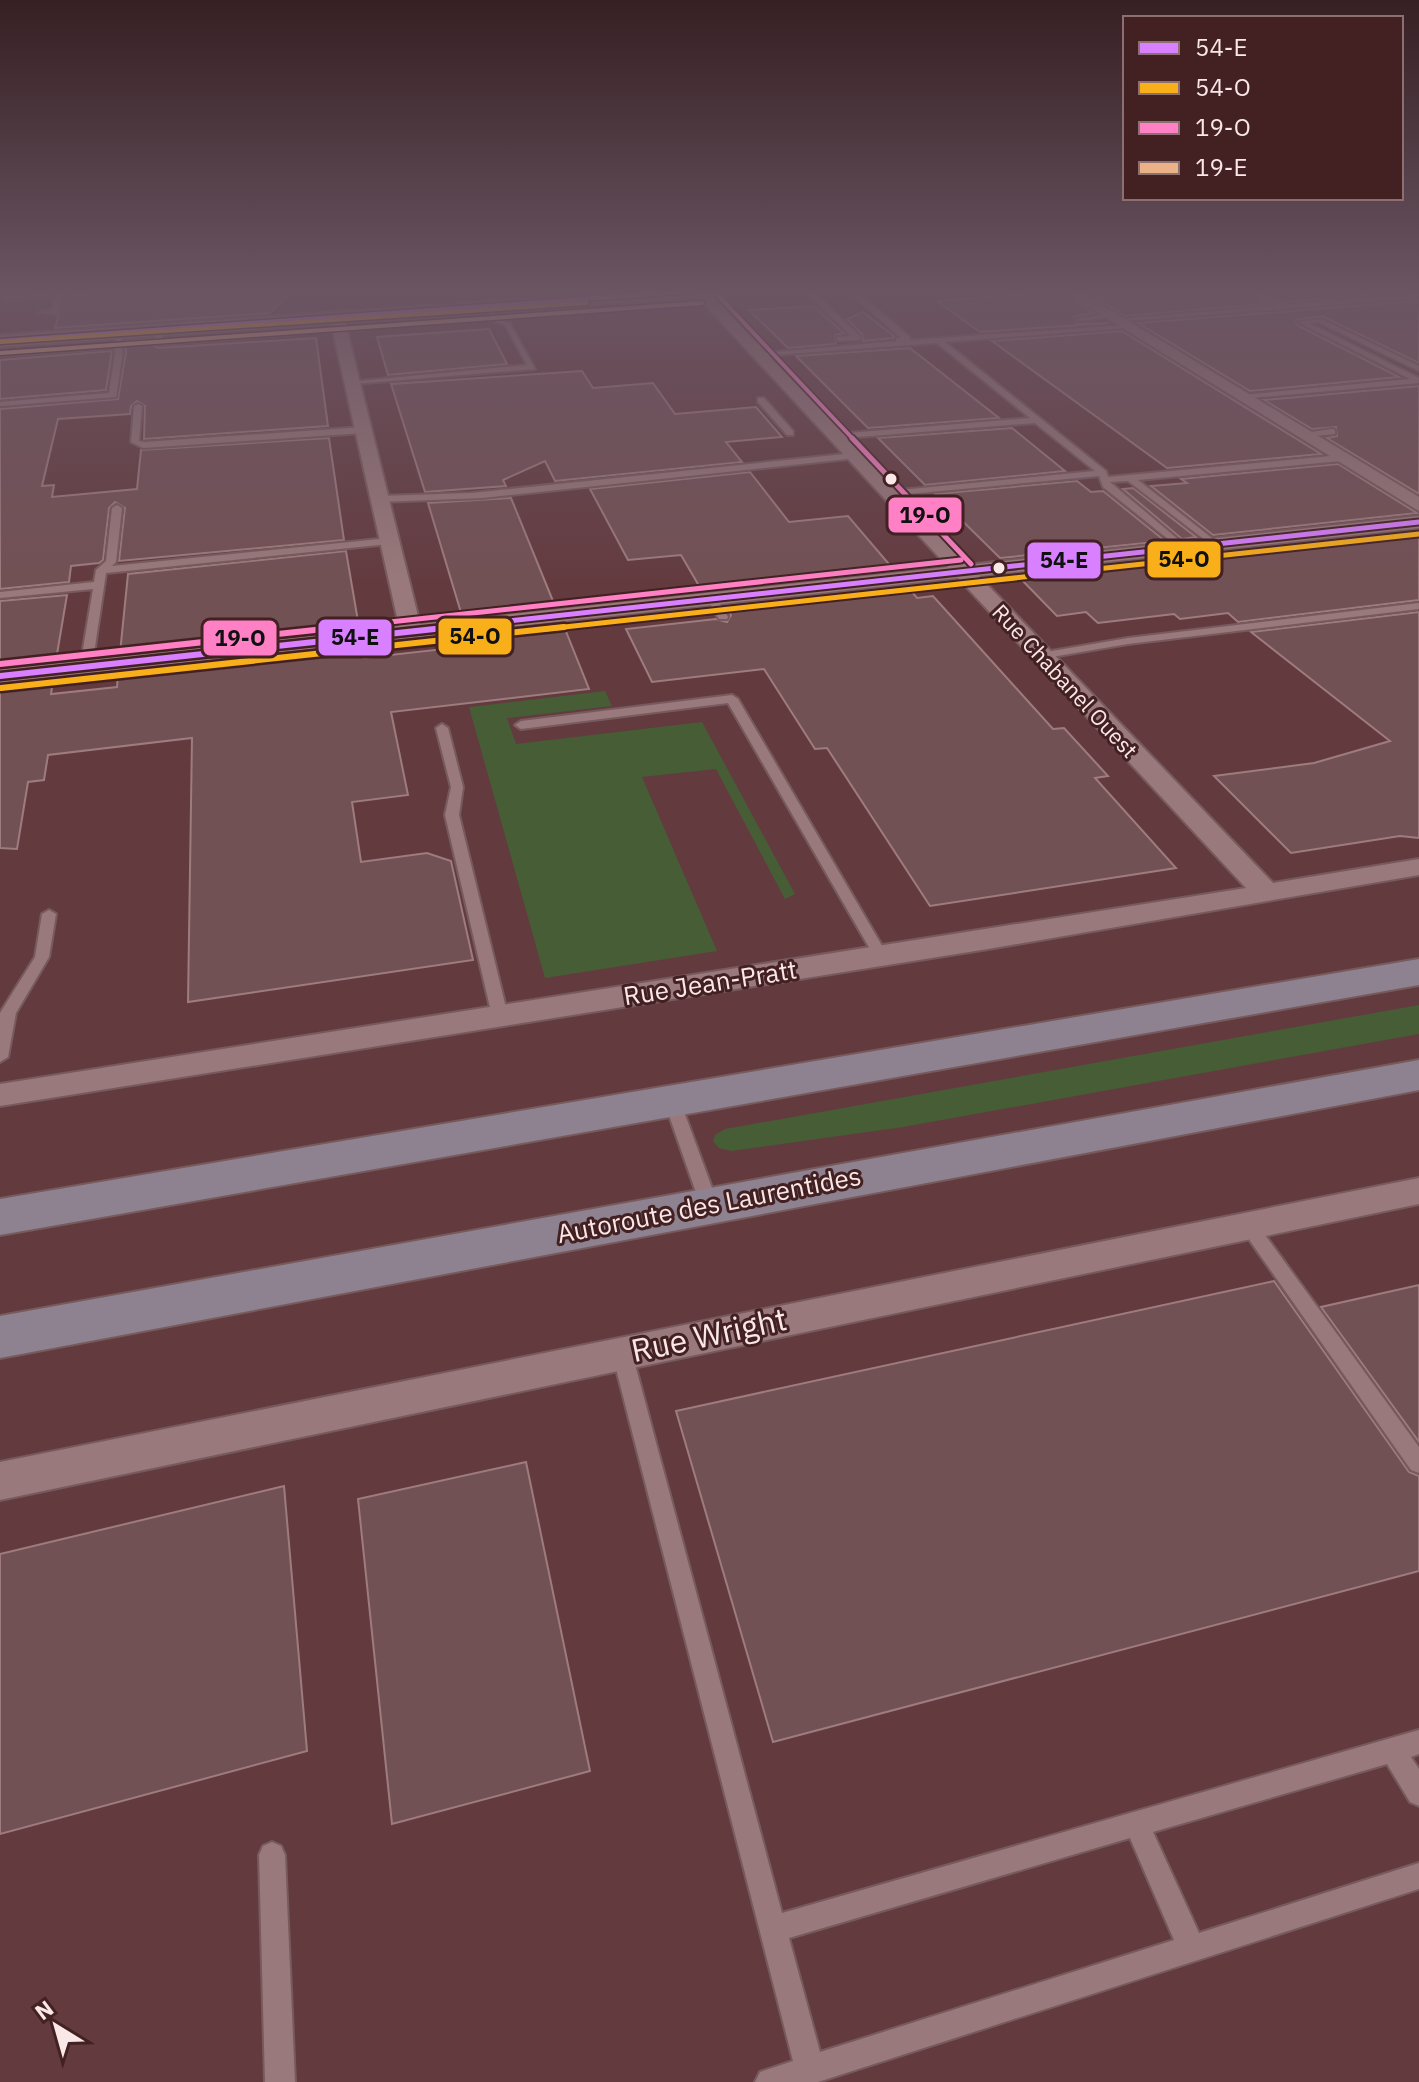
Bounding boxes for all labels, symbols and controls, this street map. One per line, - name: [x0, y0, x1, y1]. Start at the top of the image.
- legend: [1123, 16, 1403, 200]
- text: 54-E: [1195, 31, 1247, 63]
- text: 54-O: [1195, 71, 1251, 103]
- text: 19-O: [1195, 111, 1251, 143]
- text: 19-E: [1195, 151, 1247, 183]
- unlabelled marker: [883, 471, 899, 487]
- line badge: 19-O: [887, 496, 963, 534]
- text: 19-O: [899, 500, 951, 529]
- line badge: 54-O: [1146, 540, 1222, 579]
- line badge: 54-E: [1026, 541, 1102, 580]
- text: 54-O: [1158, 544, 1210, 573]
- text: 54-E: [1040, 545, 1088, 574]
- unlabelled marker: [991, 560, 1007, 576]
- street label: Rue Chabanel Ouest: [986, 597, 1144, 764]
- line badge: 54-O: [437, 617, 513, 656]
- line badge: 54-E: [317, 618, 393, 657]
- line badge: 19-O: [202, 619, 278, 657]
- text: 54-O: [449, 621, 501, 650]
- text: 54-E: [331, 622, 379, 651]
- text: 19-O: [214, 623, 266, 652]
- street label: Rue Jean-Pratt: [621, 952, 799, 1013]
- street label: Autoroute des Laurentides: [554, 1158, 864, 1250]
- street label: Rue Wright: [627, 1297, 790, 1371]
- north arrow: [16, 1986, 96, 2066]
- text: N: [29, 1993, 59, 2026]

